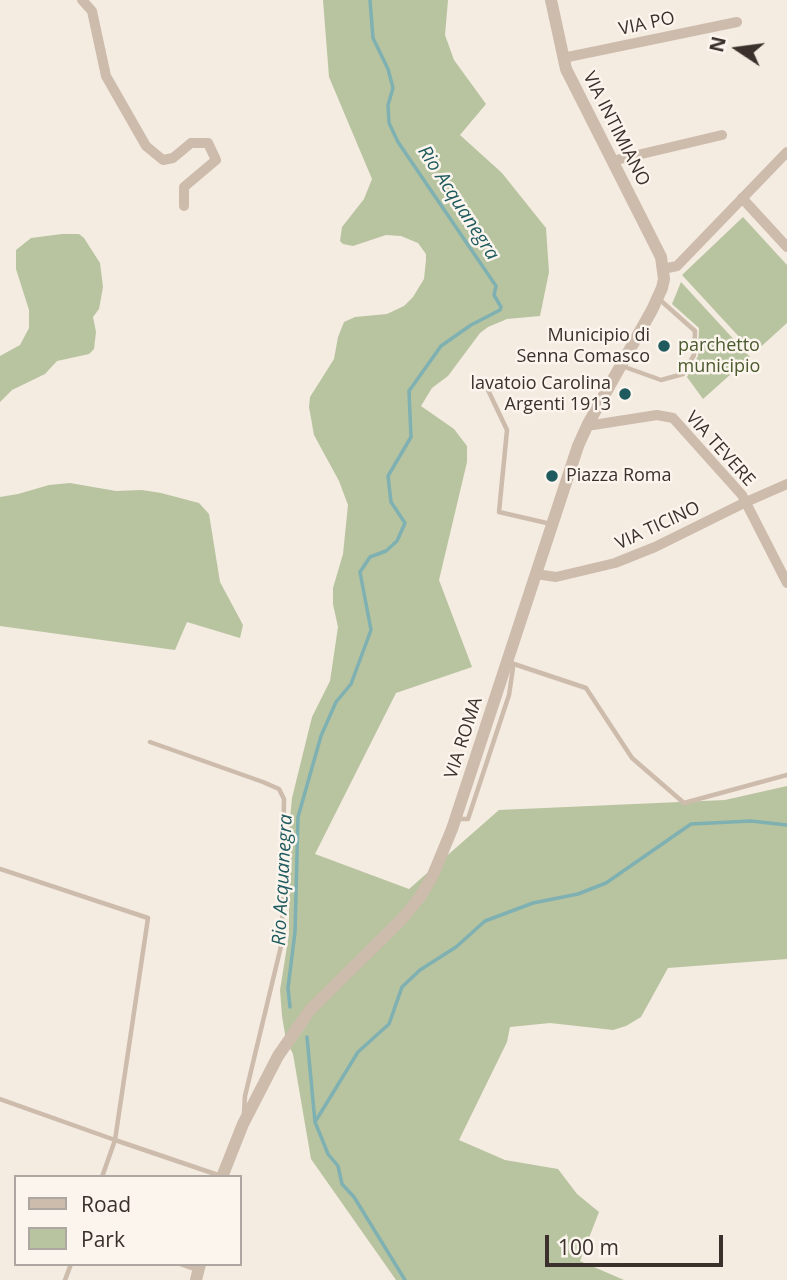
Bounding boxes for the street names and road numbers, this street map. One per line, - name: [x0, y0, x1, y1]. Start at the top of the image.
- street label: VIA PO: [617, 8, 677, 40]
- street label: VIA INTIMIANO: [578, 68, 654, 190]
- street label: VIA TEVERE: [681, 407, 759, 491]
- street label: VIA TICINO: [612, 497, 704, 555]
- street label: VIA ROMA: [441, 694, 487, 782]

